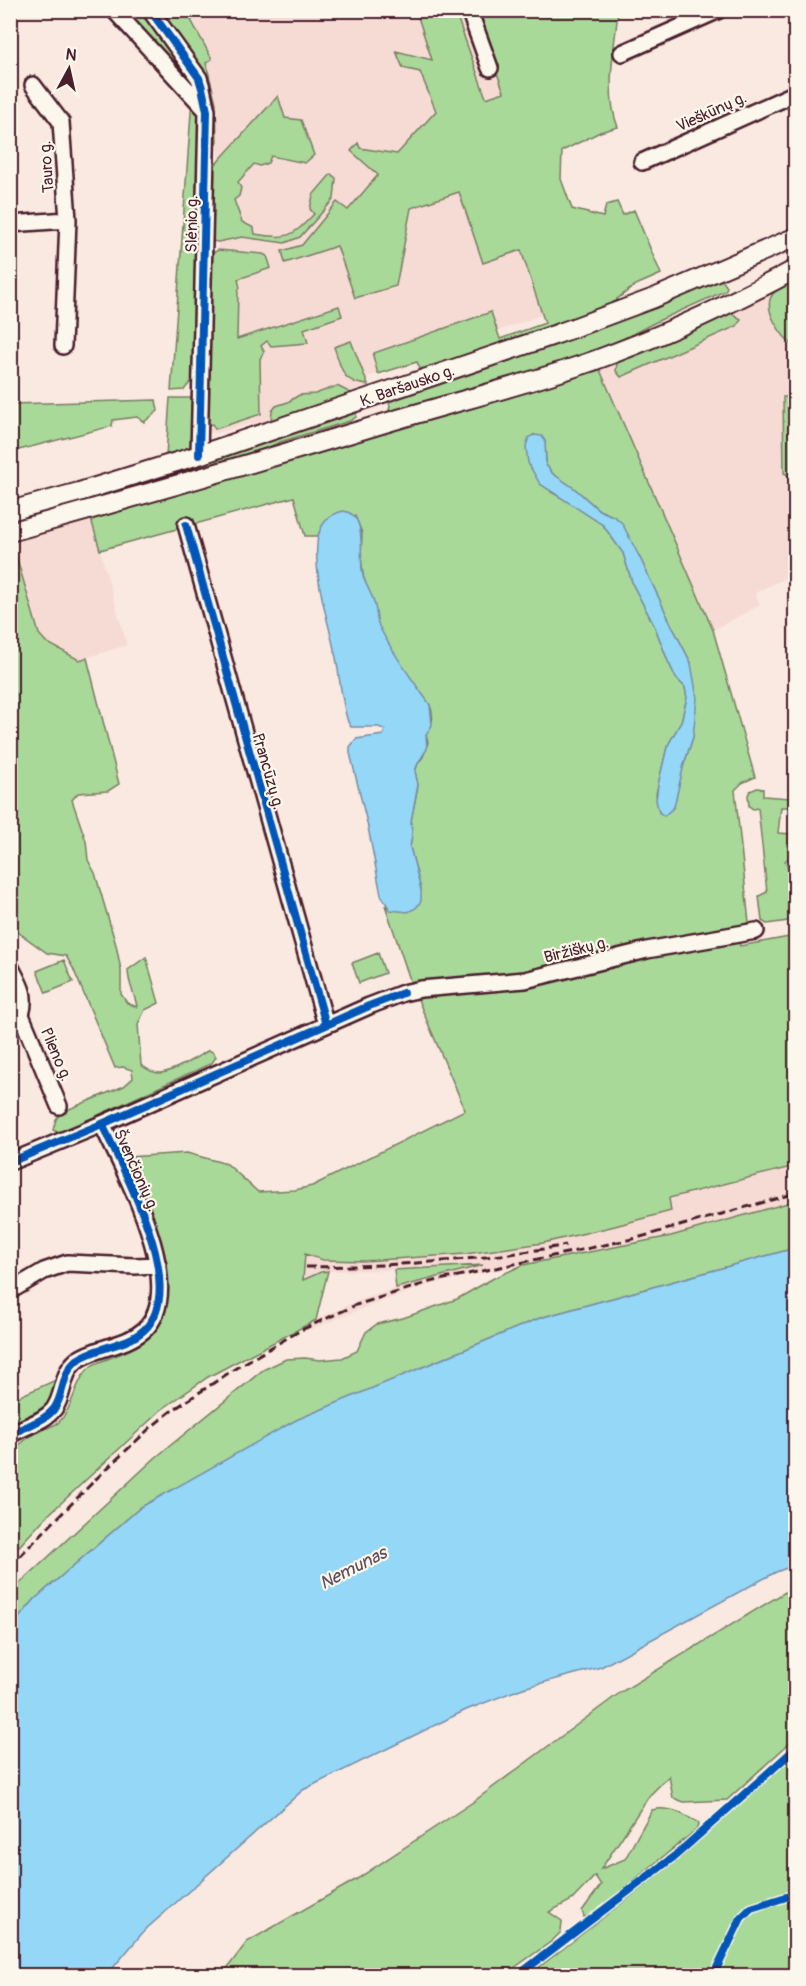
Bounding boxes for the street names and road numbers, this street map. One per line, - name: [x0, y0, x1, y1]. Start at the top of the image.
- street label: Vieškūnų g.: [673, 88, 750, 136]
- street label: Tauro g.: [35, 140, 59, 194]
- street label: Slėnio g.: [182, 195, 202, 253]
- street label: K. Baršausko g.: [357, 360, 457, 411]
- street label: Prancūzų g.: [248, 731, 288, 812]
- street label: Biržiškų g.: [542, 932, 611, 968]
- street label: Plieno g.: [36, 1025, 76, 1084]
- street label: Švenčionių g.: [109, 1126, 164, 1215]

